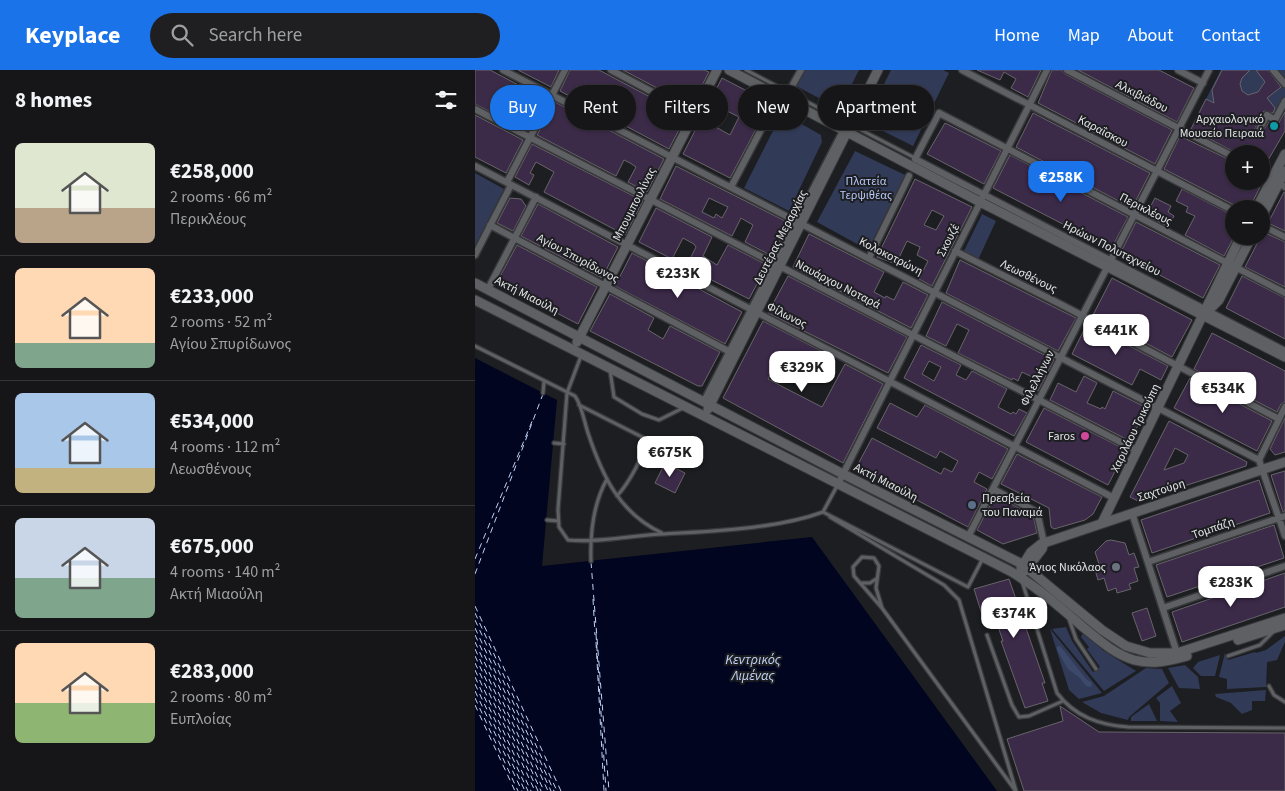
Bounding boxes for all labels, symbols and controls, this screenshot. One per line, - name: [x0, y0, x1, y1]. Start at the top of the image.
- search box: [150, 13, 500, 58]
- text: Keyplace: [25, 18, 120, 53]
- icon: search: [168, 21, 196, 49]
- text: Search here: [208, 22, 302, 49]
- text: Home: [994, 23, 1040, 48]
- text: Map: [1068, 23, 1100, 48]
- text: About: [1128, 23, 1173, 48]
- text: Contact: [1201, 23, 1260, 48]
- street label: Αλκιβιάδου: [1113, 76, 1171, 117]
- text: 8 homes: [15, 85, 92, 115]
- chip: Buy: [490, 85, 555, 130]
- chip: Rent: [565, 85, 636, 130]
- chip: Filters: [646, 85, 728, 130]
- chip: New: [738, 85, 808, 130]
- chip: Apartment: [818, 85, 934, 130]
- icon: filters: [432, 86, 460, 114]
- street label: Καραΐσκου: [1075, 111, 1131, 152]
- place label: Αρχαιολογικό Μουσείο Πειραιά: [1180, 111, 1264, 142]
- marker: Αρχαιολογικό Μουσείο Πειραιά: [1268, 120, 1280, 132]
- map controls: [1225, 145, 1270, 245]
- button: +: [1225, 145, 1270, 190]
- text: €258,000: [170, 156, 254, 186]
- pin: €258K: [1026, 160, 1096, 203]
- icon: home: [55, 163, 115, 223]
- street label: Μπουμπουλίνας: [609, 164, 660, 244]
- text: €258K: [1039, 166, 1083, 188]
- park label: Πλατεία Τερψιθέας: [840, 173, 892, 204]
- text: 2 rooms · 66 m²: [170, 186, 272, 208]
- street label: Δευτέρας Μεραρχίας: [749, 187, 812, 288]
- street label: Περικλέους: [1116, 189, 1175, 230]
- button: −: [1225, 200, 1270, 245]
- text: Περικλέους: [170, 208, 246, 230]
- street label: Ηρώων Πολυτεχνείου: [1060, 216, 1164, 280]
- street label: Σκουζέ: [933, 220, 964, 260]
- street label: Αγίου Σπυρίδωνος: [534, 230, 622, 287]
- street label: Κολοκοτρώνη: [856, 233, 926, 280]
- street label: Λεωσθένους: [998, 255, 1060, 298]
- pin: €233K: [643, 256, 713, 299]
- street label: Ναυάρχου Νοταρά: [792, 256, 884, 313]
- text: €233K: [656, 262, 700, 284]
- street label: Ακτή Μιαούλη: [492, 272, 562, 319]
- text: €233,000: [170, 281, 254, 311]
- icon: home: [55, 288, 115, 348]
- street label: Φίλωνος: [764, 298, 810, 333]
- text: 2 rooms · 52 m²: [170, 311, 272, 333]
- pin: €441K: [1081, 314, 1151, 356]
- text: €441K: [1094, 319, 1138, 341]
- text: Αγίου Σπυρίδωνος: [170, 333, 291, 355]
- street label: Φιλελλήνων: [1016, 347, 1059, 409]
- pin: €329K: [767, 350, 837, 393]
- text: €329K: [780, 356, 824, 378]
- pin: €534K: [1188, 372, 1258, 414]
- text: €534K: [1201, 377, 1245, 399]
- street label: Χαριλάου Τρικούπη: [1107, 381, 1164, 475]
- text: €534,000: [170, 406, 254, 436]
- icon: home: [55, 413, 115, 473]
- place label: Faros: [1048, 428, 1075, 445]
- marker: Faros: [1079, 430, 1091, 442]
- text: 4 rooms · 112 m²: [170, 436, 280, 458]
- pin: €675K: [635, 436, 705, 478]
- text: €675K: [648, 441, 692, 463]
- text: Λεωσθένους: [170, 458, 252, 480]
- street label: Ακτή Μιαούλη: [851, 459, 921, 506]
- street label: Σαχτούρη: [1135, 475, 1187, 506]
- place label: Πρεσβεία του Παναμά: [982, 490, 1043, 521]
- marker: Πρεσβεία του Παναμά: [966, 499, 978, 511]
- street label: Τομπάζη: [1190, 513, 1237, 544]
- text: €675,000: [170, 531, 254, 561]
- icon: home: [55, 538, 115, 598]
- place label: Άγιος Νικόλαος: [1029, 559, 1106, 576]
- text: 4 rooms · 140 m²: [170, 561, 280, 583]
- marker: Άγιος Νικόλαος: [1110, 561, 1122, 573]
- pin: €283K: [1196, 566, 1266, 608]
- text: €283K: [1209, 571, 1253, 593]
- text: Ακτή Μιαούλη: [170, 583, 263, 605]
- pin: €374K: [979, 596, 1049, 639]
- text: €374K: [992, 602, 1036, 624]
- water label: Κεντρικός Λιμένας: [725, 650, 781, 686]
- text: €283,000: [170, 656, 254, 686]
- icon: home: [55, 663, 115, 723]
- text: 2 rooms · 80 m²: [170, 686, 272, 708]
- text: Ευπλοίας: [170, 708, 232, 730]

